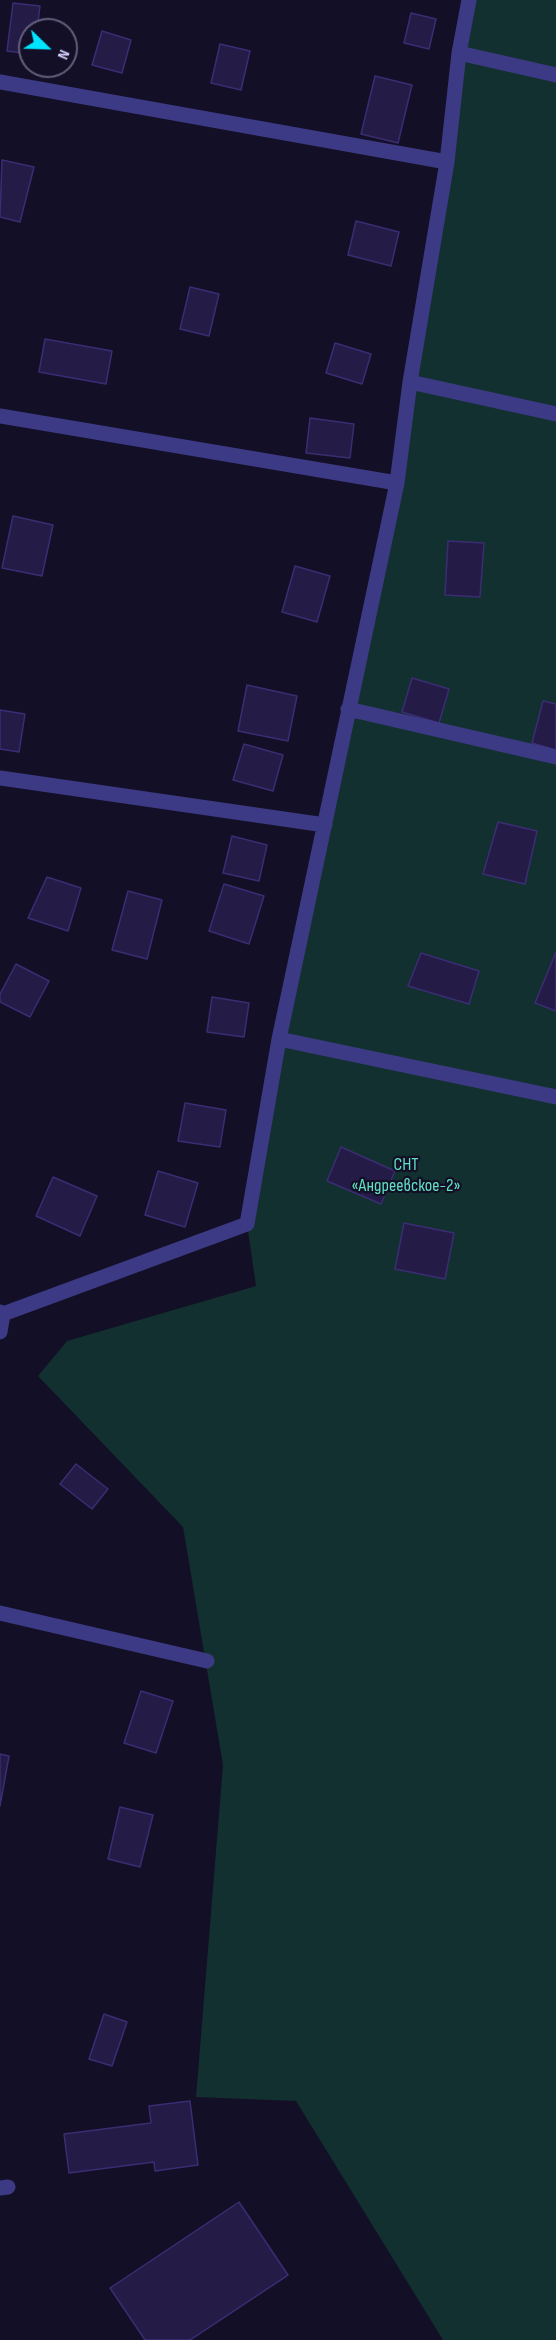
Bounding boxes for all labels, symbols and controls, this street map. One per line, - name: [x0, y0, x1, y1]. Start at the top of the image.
- north arrow: [18, 18, 78, 78]
- text: N: [53, 47, 74, 62]
- park label: СНТ «Андреевское-2»: [351, 1154, 461, 1196]

